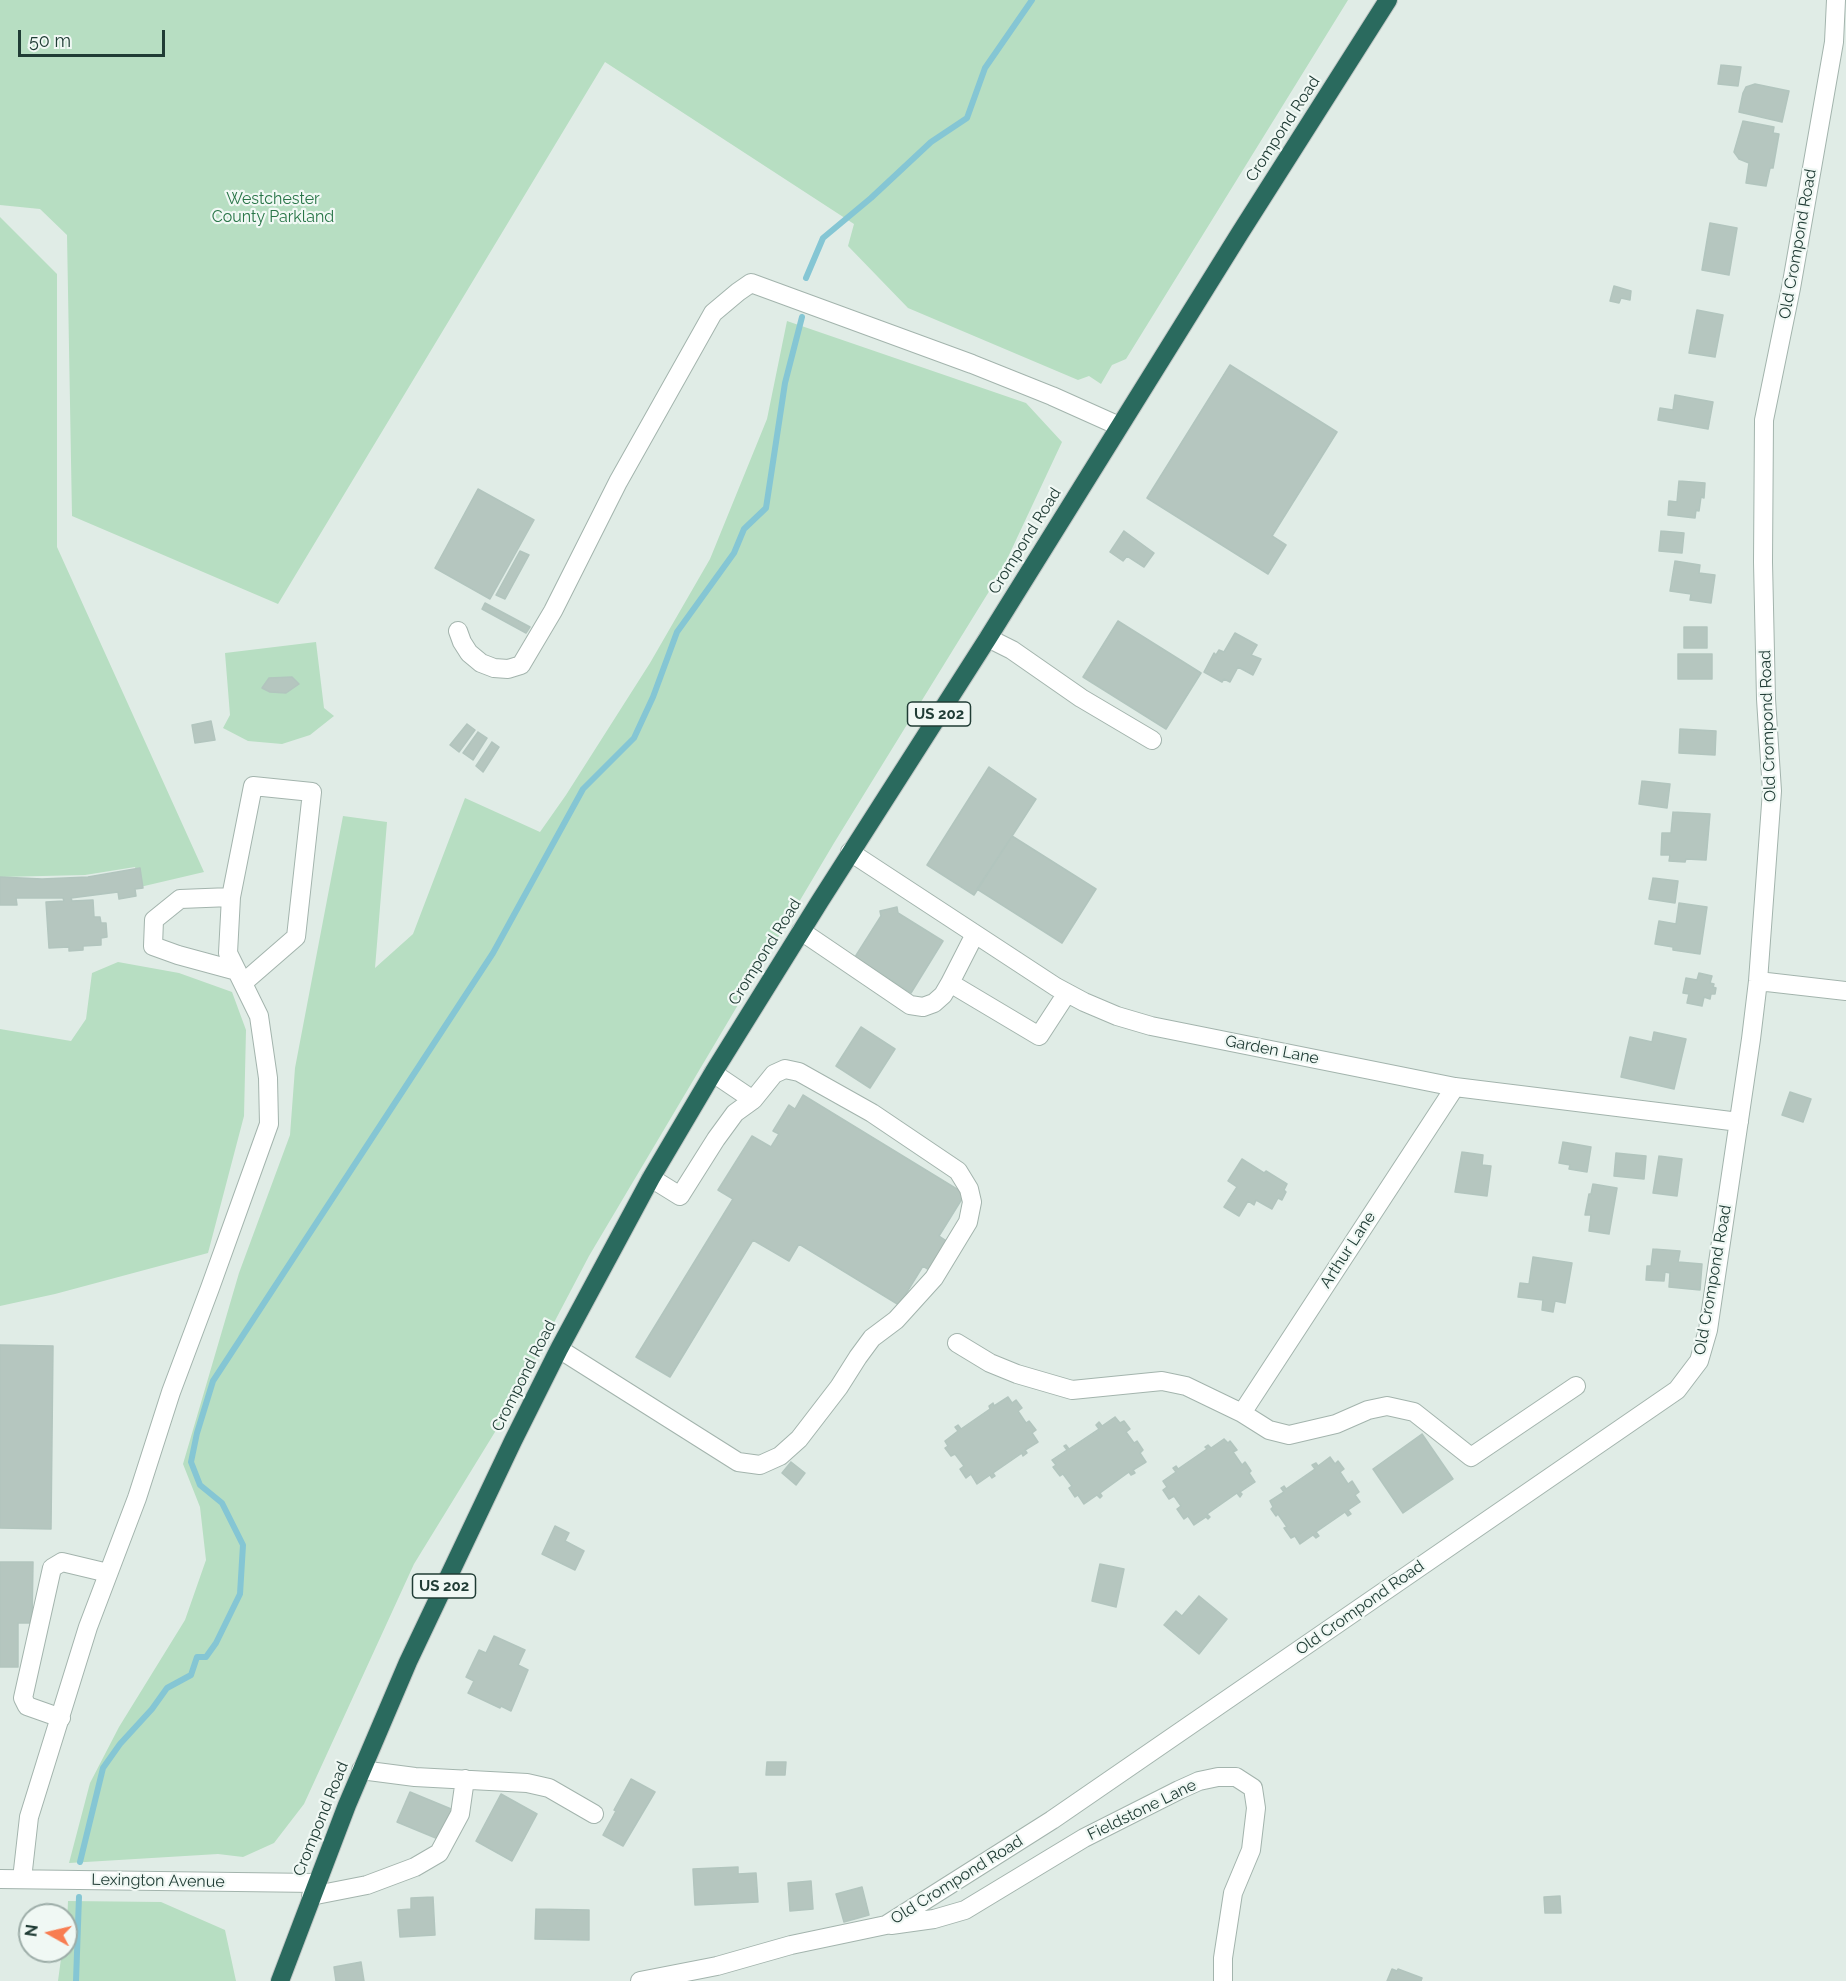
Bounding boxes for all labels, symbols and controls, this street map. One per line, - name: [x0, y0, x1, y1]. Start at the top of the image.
- scale bar: [21, 18, 168, 56]
- text: 50 m: [29, 30, 71, 51]
- street label: Crompond Road: [1242, 73, 1324, 185]
- street label: Old Crompond Road: [1775, 167, 1821, 321]
- park label: Westchester County Parkland: [212, 189, 334, 227]
- street label: Crompond Road: [985, 484, 1065, 598]
- street label: Old Crompond Road: [1756, 650, 1780, 802]
- road number: US 202: [908, 702, 970, 726]
- street label: Crompond Road: [725, 895, 805, 1009]
- street label: Garden Lane: [1223, 1032, 1321, 1068]
- street label: Old Crompond Road: [1690, 1203, 1736, 1357]
- street label: Arthur Lane: [1316, 1208, 1380, 1292]
- street label: Crompond Road: [488, 1317, 560, 1435]
- street label: Old Crompond Road: [1292, 1557, 1428, 1659]
- road number: US 202: [412, 1574, 476, 1598]
- street label: Crompond Road: [289, 1759, 353, 1879]
- street label: Fieldstone Lane: [1084, 1775, 1200, 1845]
- street label: Old Crompond Road: [887, 1832, 1027, 1928]
- street label: Lexington Avenue: [91, 1870, 225, 1892]
- north arrow: [18, 1903, 78, 1963]
- text: N: [21, 1923, 42, 1938]

